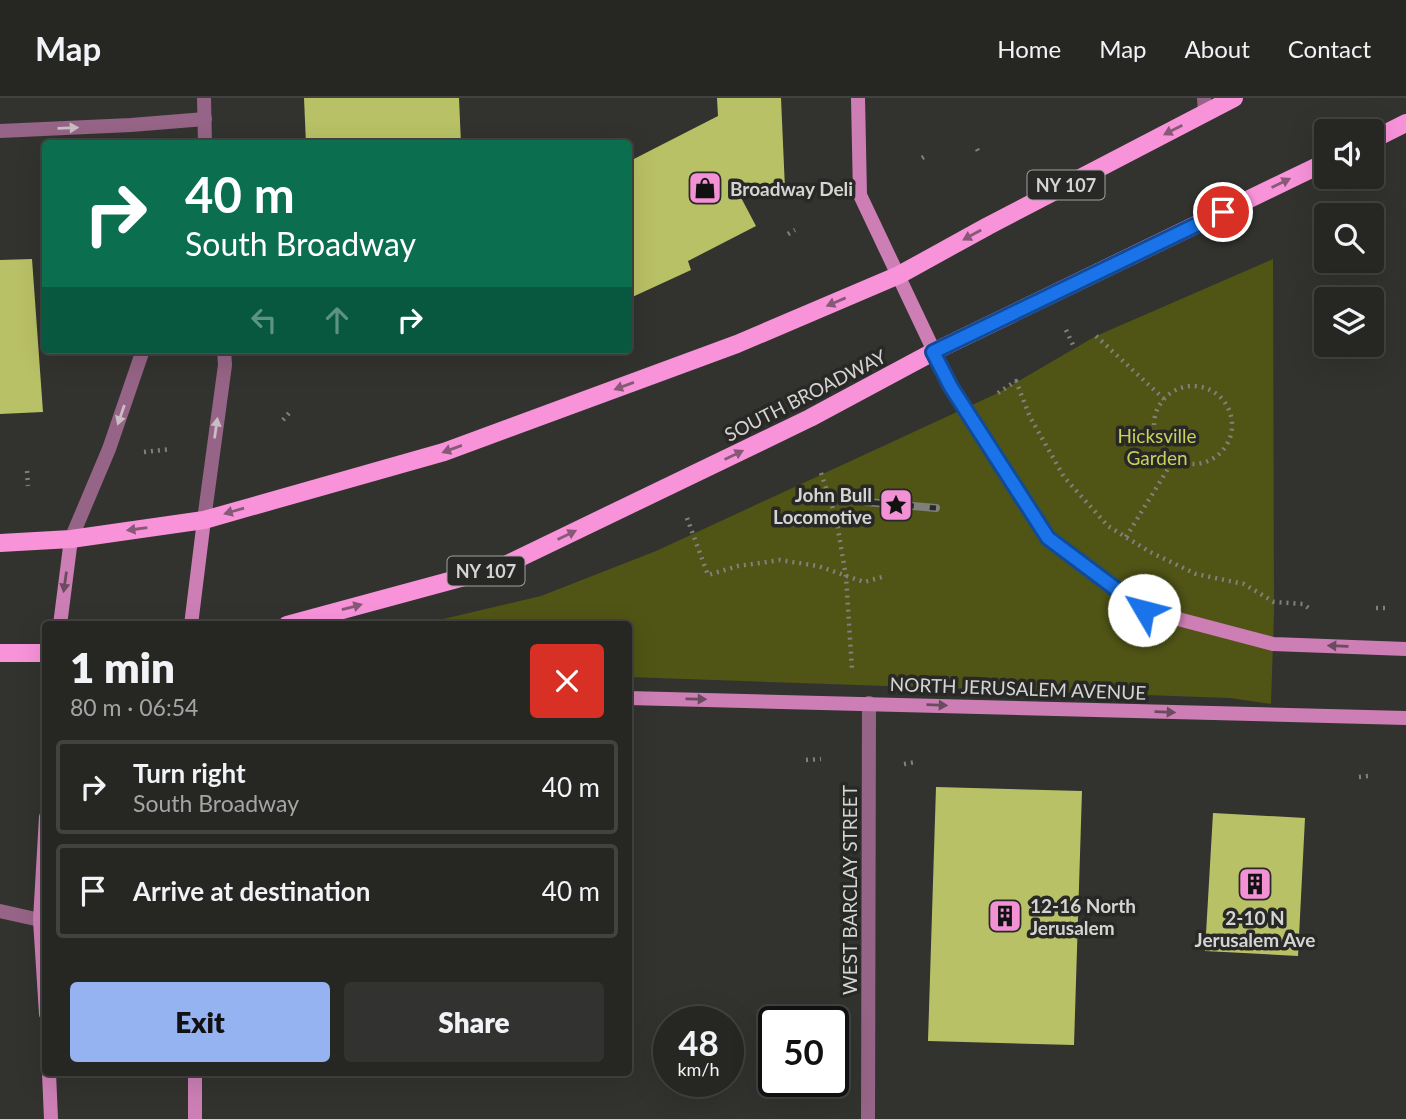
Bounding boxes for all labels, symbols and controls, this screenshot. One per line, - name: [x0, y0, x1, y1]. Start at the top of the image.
- text: Map: [35, 28, 101, 68]
- text: Home: [997, 34, 1061, 63]
- text: Map: [1099, 34, 1147, 63]
- text: About: [1185, 34, 1250, 63]
- text: Contact: [1288, 34, 1371, 63]
- map controls: [1314, 119, 1384, 357]
- button: sound: [1314, 119, 1384, 189]
- one-way arrow: [57, 122, 79, 133]
- one-way arrow: [1164, 124, 1183, 136]
- text: 40 m: [185, 165, 295, 223]
- icon: right: [70, 168, 161, 259]
- shop icon: Broadway Deli: [686, 169, 724, 207]
- road number: NY 107: [1028, 170, 1104, 200]
- place label: Broadway Deli: [730, 177, 853, 200]
- one-way arrow: [1271, 178, 1291, 189]
- pin: [1193, 182, 1253, 242]
- icon: arrive: [1204, 193, 1242, 231]
- button: search: [1314, 203, 1384, 273]
- text: South Broadway: [185, 224, 416, 263]
- one-way arrow: [962, 229, 981, 241]
- button: layers: [1314, 287, 1384, 357]
- one-way arrow: [826, 296, 846, 308]
- icon: left: [245, 301, 283, 339]
- icon: ahead: [318, 301, 356, 339]
- icon: right: [391, 301, 429, 339]
- street label: SOUTH BROADWAY: [720, 344, 890, 446]
- one-way arrow: [614, 380, 635, 391]
- one-way arrow: [115, 404, 126, 425]
- one-way arrow: [211, 416, 222, 438]
- park label: Hicksville Garden: [1117, 424, 1197, 469]
- one-way arrow: [442, 444, 463, 455]
- one-way arrow: [724, 449, 744, 460]
- place label: John Bull Locomotive: [773, 483, 872, 528]
- place icon: John Bull Locomotive: [877, 486, 915, 524]
- one-way arrow: [223, 507, 244, 517]
- one-way arrow: [126, 524, 148, 535]
- one-way arrow: [557, 529, 578, 540]
- road number: NY 107: [448, 556, 524, 586]
- one-way arrow: [60, 571, 71, 593]
- position arrow: [1107, 573, 1181, 647]
- one-way arrow: [342, 601, 364, 612]
- one-way arrow: [1327, 641, 1349, 652]
- text: 1 min: [70, 642, 175, 692]
- button: close: [530, 644, 604, 718]
- street label: NORTH JERUSALEM AVENUE: [889, 672, 1147, 704]
- text: 80 m · 06:54: [70, 693, 198, 721]
- one-way arrow: [686, 693, 708, 705]
- one-way arrow: [927, 699, 949, 711]
- one-way arrow: [1154, 706, 1176, 717]
- text: Turn right: [133, 757, 246, 789]
- icon: right: [74, 768, 112, 806]
- text: 40 m: [542, 771, 600, 803]
- street label: WEST BARCLAY STREET: [838, 785, 861, 995]
- text: South Broadway: [133, 789, 299, 817]
- building icon: 2-10 N Jerusalem Ave: [1236, 865, 1274, 903]
- icon: arrive: [74, 872, 112, 910]
- text: Arrive at destination: [133, 875, 370, 907]
- text: 40 m: [542, 875, 600, 907]
- place label: 12-16 North Jerusalem: [1030, 894, 1136, 939]
- building icon: 12-16 North Jerusalem: [986, 897, 1024, 935]
- place label: 2-10 N Jerusalem Ave: [1195, 906, 1315, 951]
- button: Exit: [70, 982, 330, 1062]
- button: Share: [344, 982, 604, 1062]
- speed limit sign: 50: [758, 1006, 849, 1097]
- text: 48: [678, 1021, 719, 1063]
- text: km/h: [677, 1058, 720, 1080]

